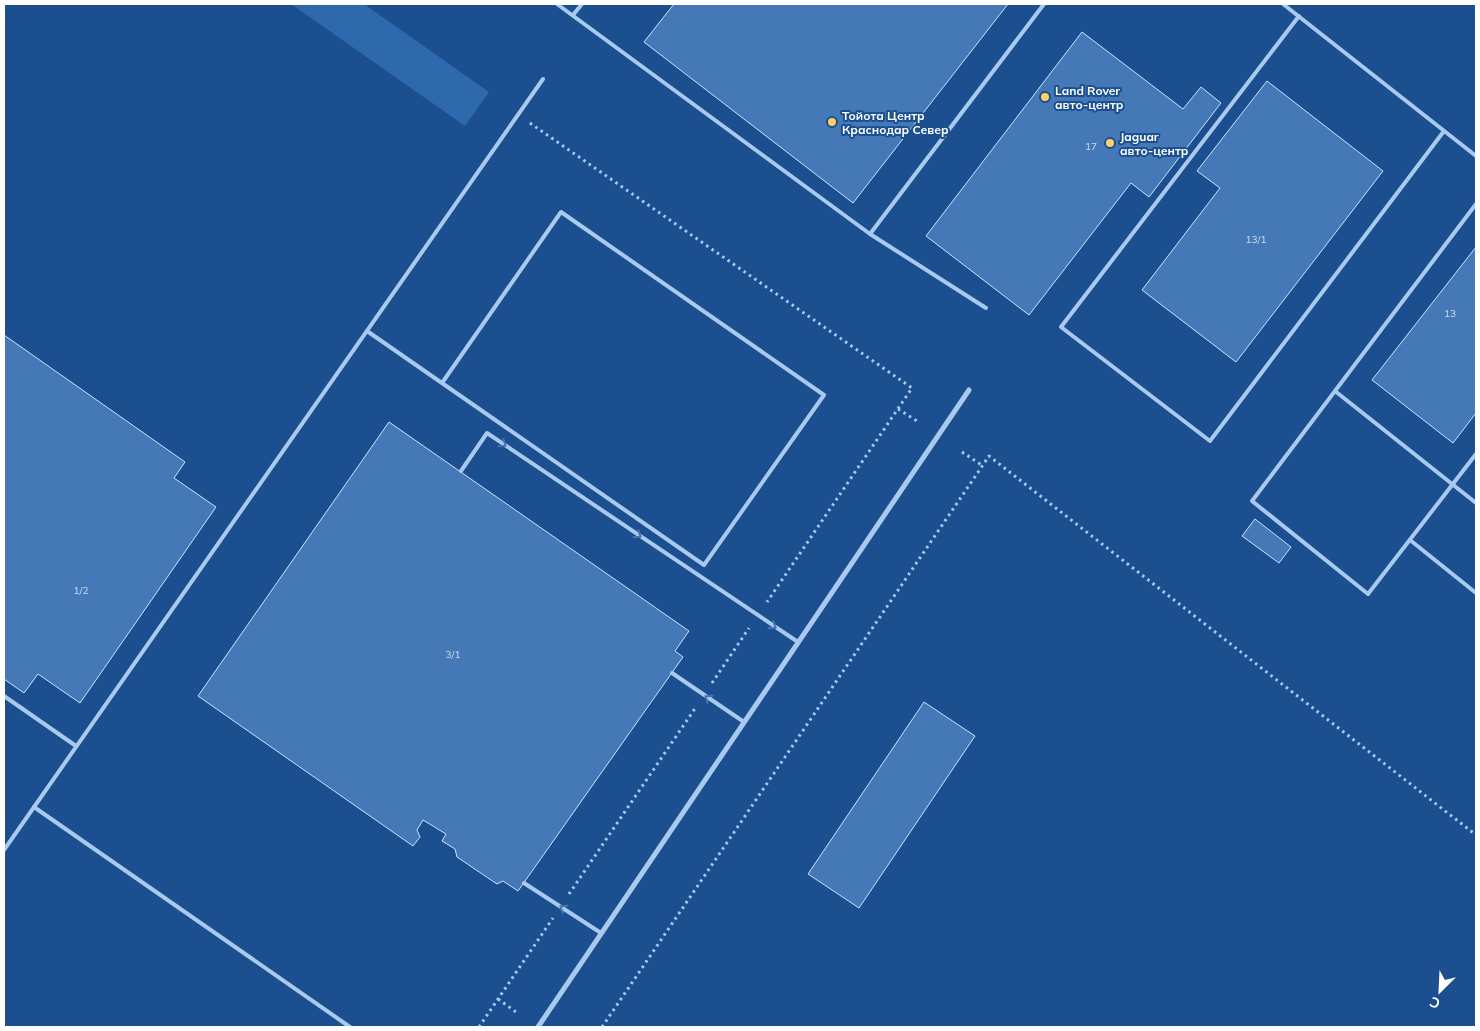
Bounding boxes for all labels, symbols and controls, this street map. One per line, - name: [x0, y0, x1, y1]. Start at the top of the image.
- place label: Land Rover авто-центр: [1055, 83, 1124, 112]
- marker: Land Rover авто-центр: [1039, 91, 1051, 103]
- place label: Тойота Центр Краснодар Север: [842, 108, 949, 137]
- marker: Тойота Центр Краснодар Север: [826, 116, 838, 128]
- place label: Jaguar авто-центр: [1120, 129, 1189, 158]
- marker: Jaguar авто-центр: [1104, 137, 1116, 149]
- house number: 17: [1085, 140, 1097, 153]
- house number: 13/1: [1246, 233, 1266, 246]
- house number: 13: [1444, 307, 1456, 320]
- one-way arrow: [498, 438, 507, 447]
- one-way arrow: [632, 529, 642, 538]
- house number: 1/2: [74, 584, 88, 597]
- one-way arrow: [768, 619, 777, 629]
- house number: 3/1: [446, 648, 460, 661]
- one-way arrow: [704, 695, 713, 704]
- one-way arrow: [559, 905, 568, 914]
- north arrow: [1415, 966, 1465, 1016]
- text: С: [1427, 993, 1443, 1013]

